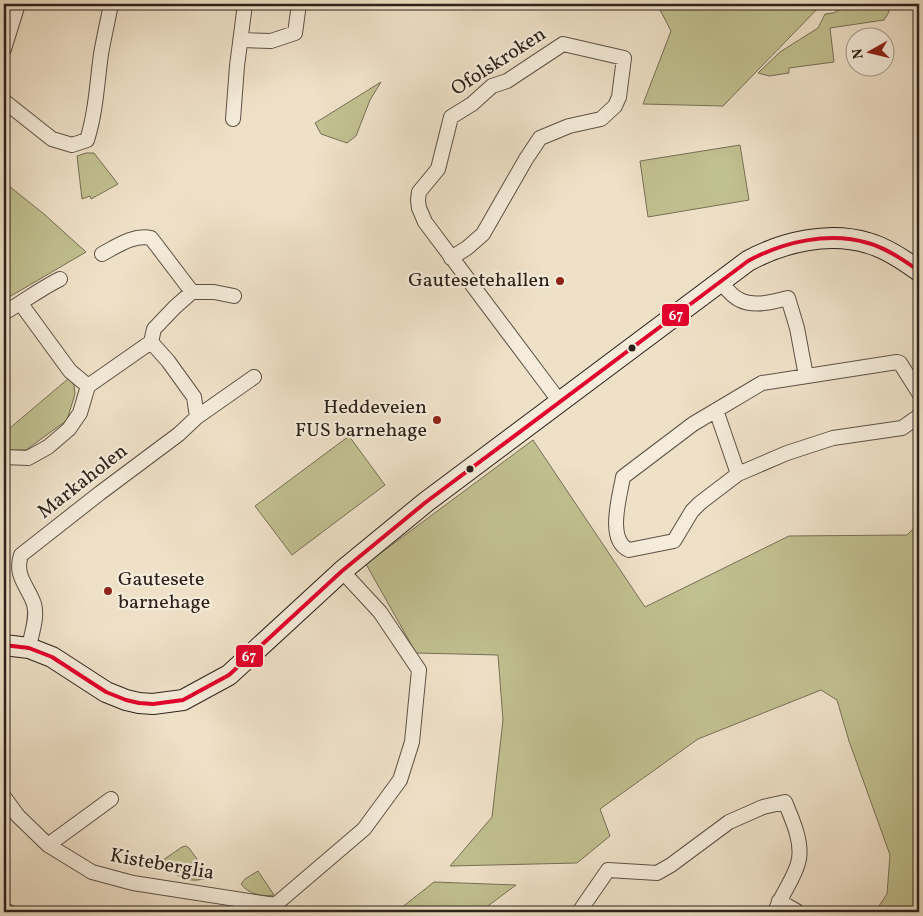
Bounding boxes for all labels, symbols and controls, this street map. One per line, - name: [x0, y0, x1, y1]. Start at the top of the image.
- street label: Ofolskroken: [446, 21, 552, 103]
- north arrow: [846, 28, 896, 78]
- text: N: [848, 47, 869, 60]
- place label: Gautesetehallen: [408, 267, 550, 295]
- marker: Gautesetehallen: [554, 275, 566, 287]
- line badge: 67: [661, 303, 690, 327]
- text: 67: [669, 307, 683, 326]
- unlabelled marker: [627, 343, 637, 353]
- place label: Heddeveien FUS barnehage: [295, 394, 427, 445]
- marker: Heddeveien FUS barnehage: [431, 414, 443, 426]
- street label: Markaholen: [32, 438, 134, 526]
- unlabelled marker: [465, 464, 475, 474]
- place label: Gautesete barnehage: [118, 566, 210, 617]
- marker: Gautesete barnehage: [102, 585, 114, 597]
- line badge: 67: [235, 644, 264, 668]
- text: 67: [242, 648, 256, 667]
- street label: Kisteberglia: [108, 842, 216, 888]

